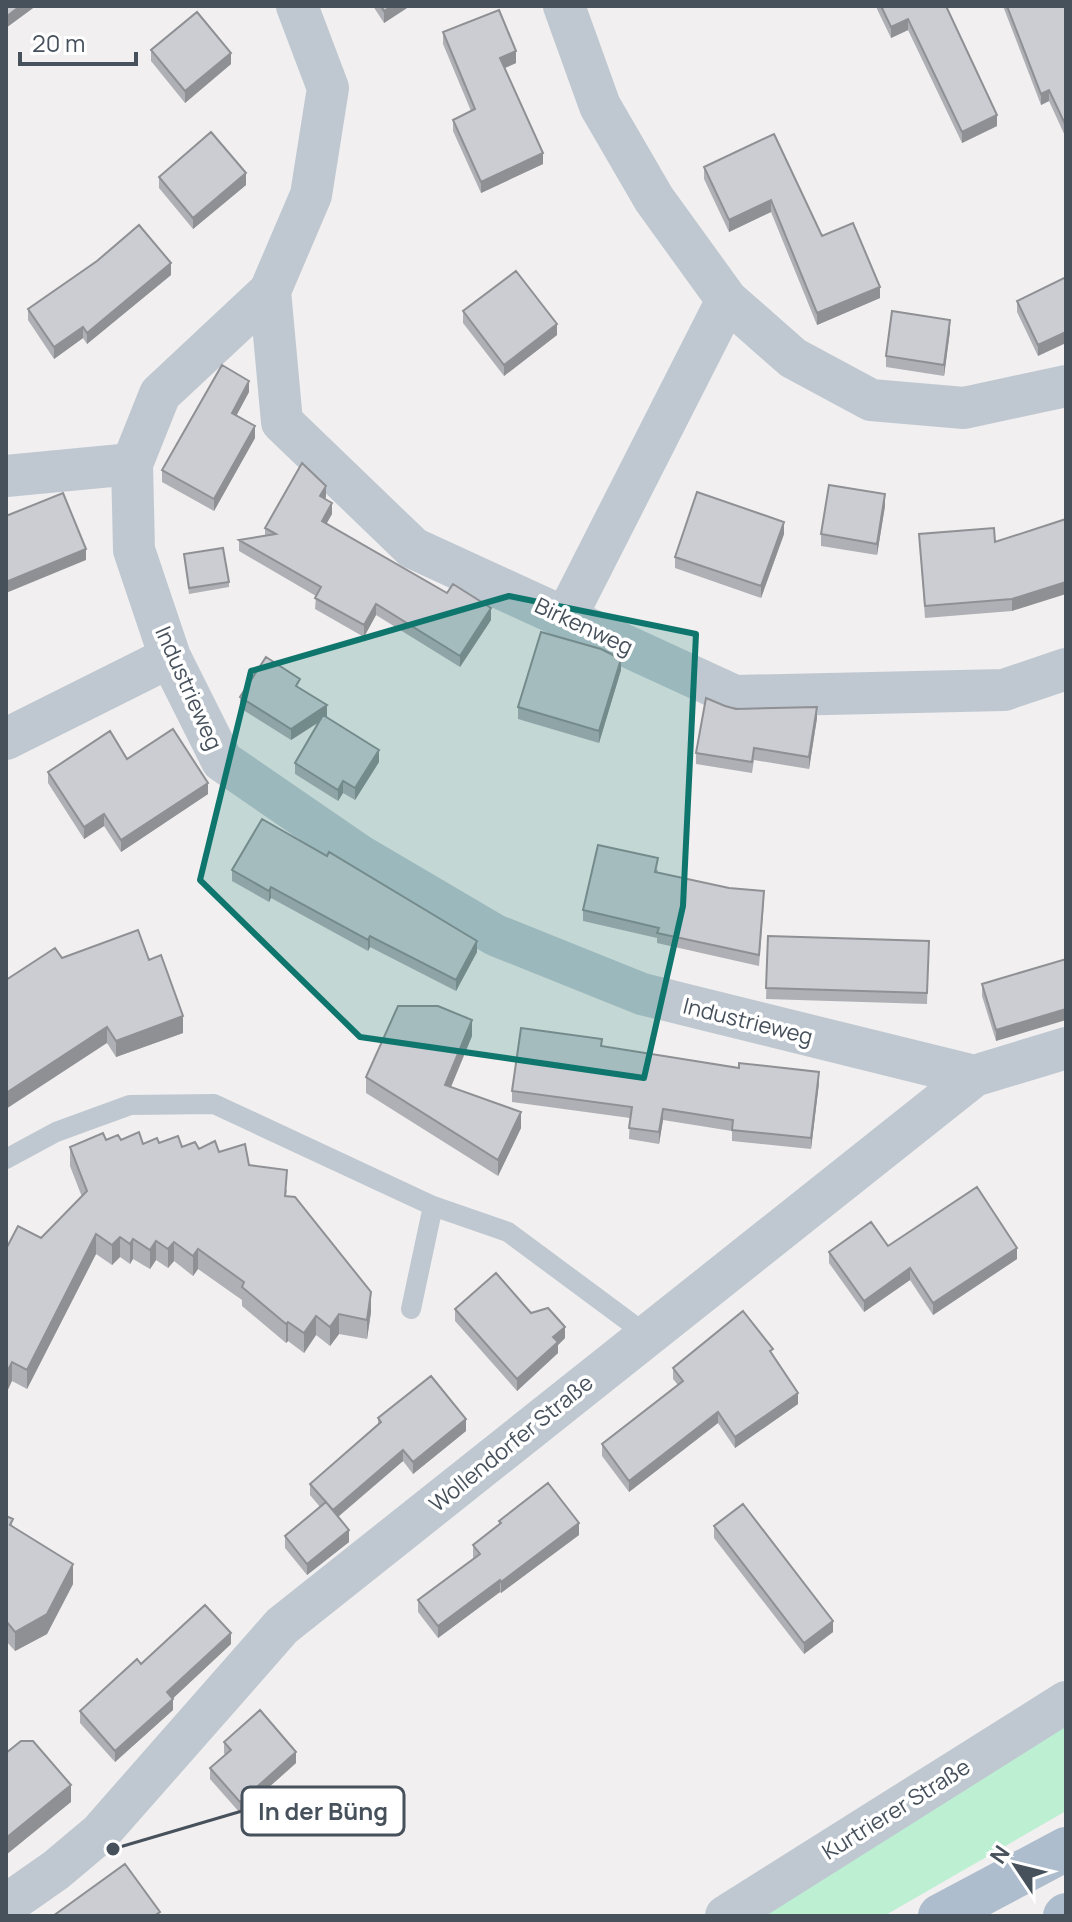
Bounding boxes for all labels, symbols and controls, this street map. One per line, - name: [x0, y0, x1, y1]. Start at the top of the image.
- scale bar: [20, 16, 136, 66]
- text: 20 m: [32, 26, 85, 59]
- street label: Birkenweg: [530, 590, 638, 662]
- street label: Industrieweg: [148, 621, 230, 755]
- street label: Industrieweg: [680, 990, 816, 1052]
- street label: Wollendorfer Straße: [423, 1367, 599, 1518]
- street label: Kurtrierer Straße: [816, 1751, 976, 1867]
- callout: In der Büng: [242, 1787, 404, 1835]
- text: In der Büng: [258, 1794, 388, 1827]
- north arrow: [976, 1826, 1056, 1906]
- text: N: [983, 1839, 1016, 1870]

